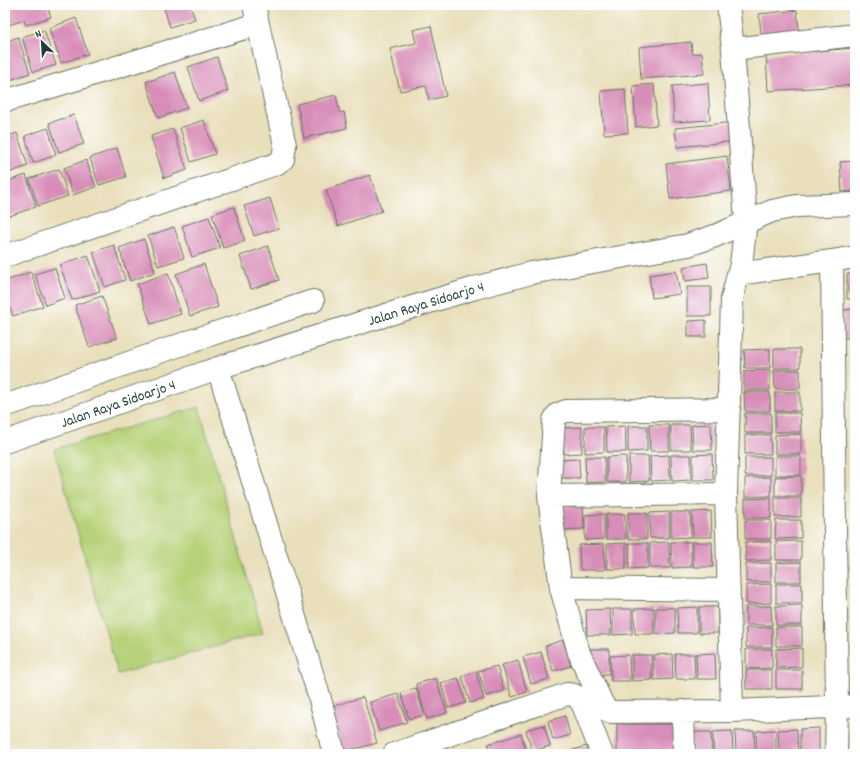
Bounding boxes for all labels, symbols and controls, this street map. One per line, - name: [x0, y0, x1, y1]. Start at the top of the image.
- north arrow: [22, 22, 62, 62]
- text: N: [33, 26, 45, 43]
- street label: Jalan Raya Sidoarjo 4: [366, 277, 487, 333]
- street label: Jalan Raya Sidoarjo 4: [58, 375, 179, 435]

